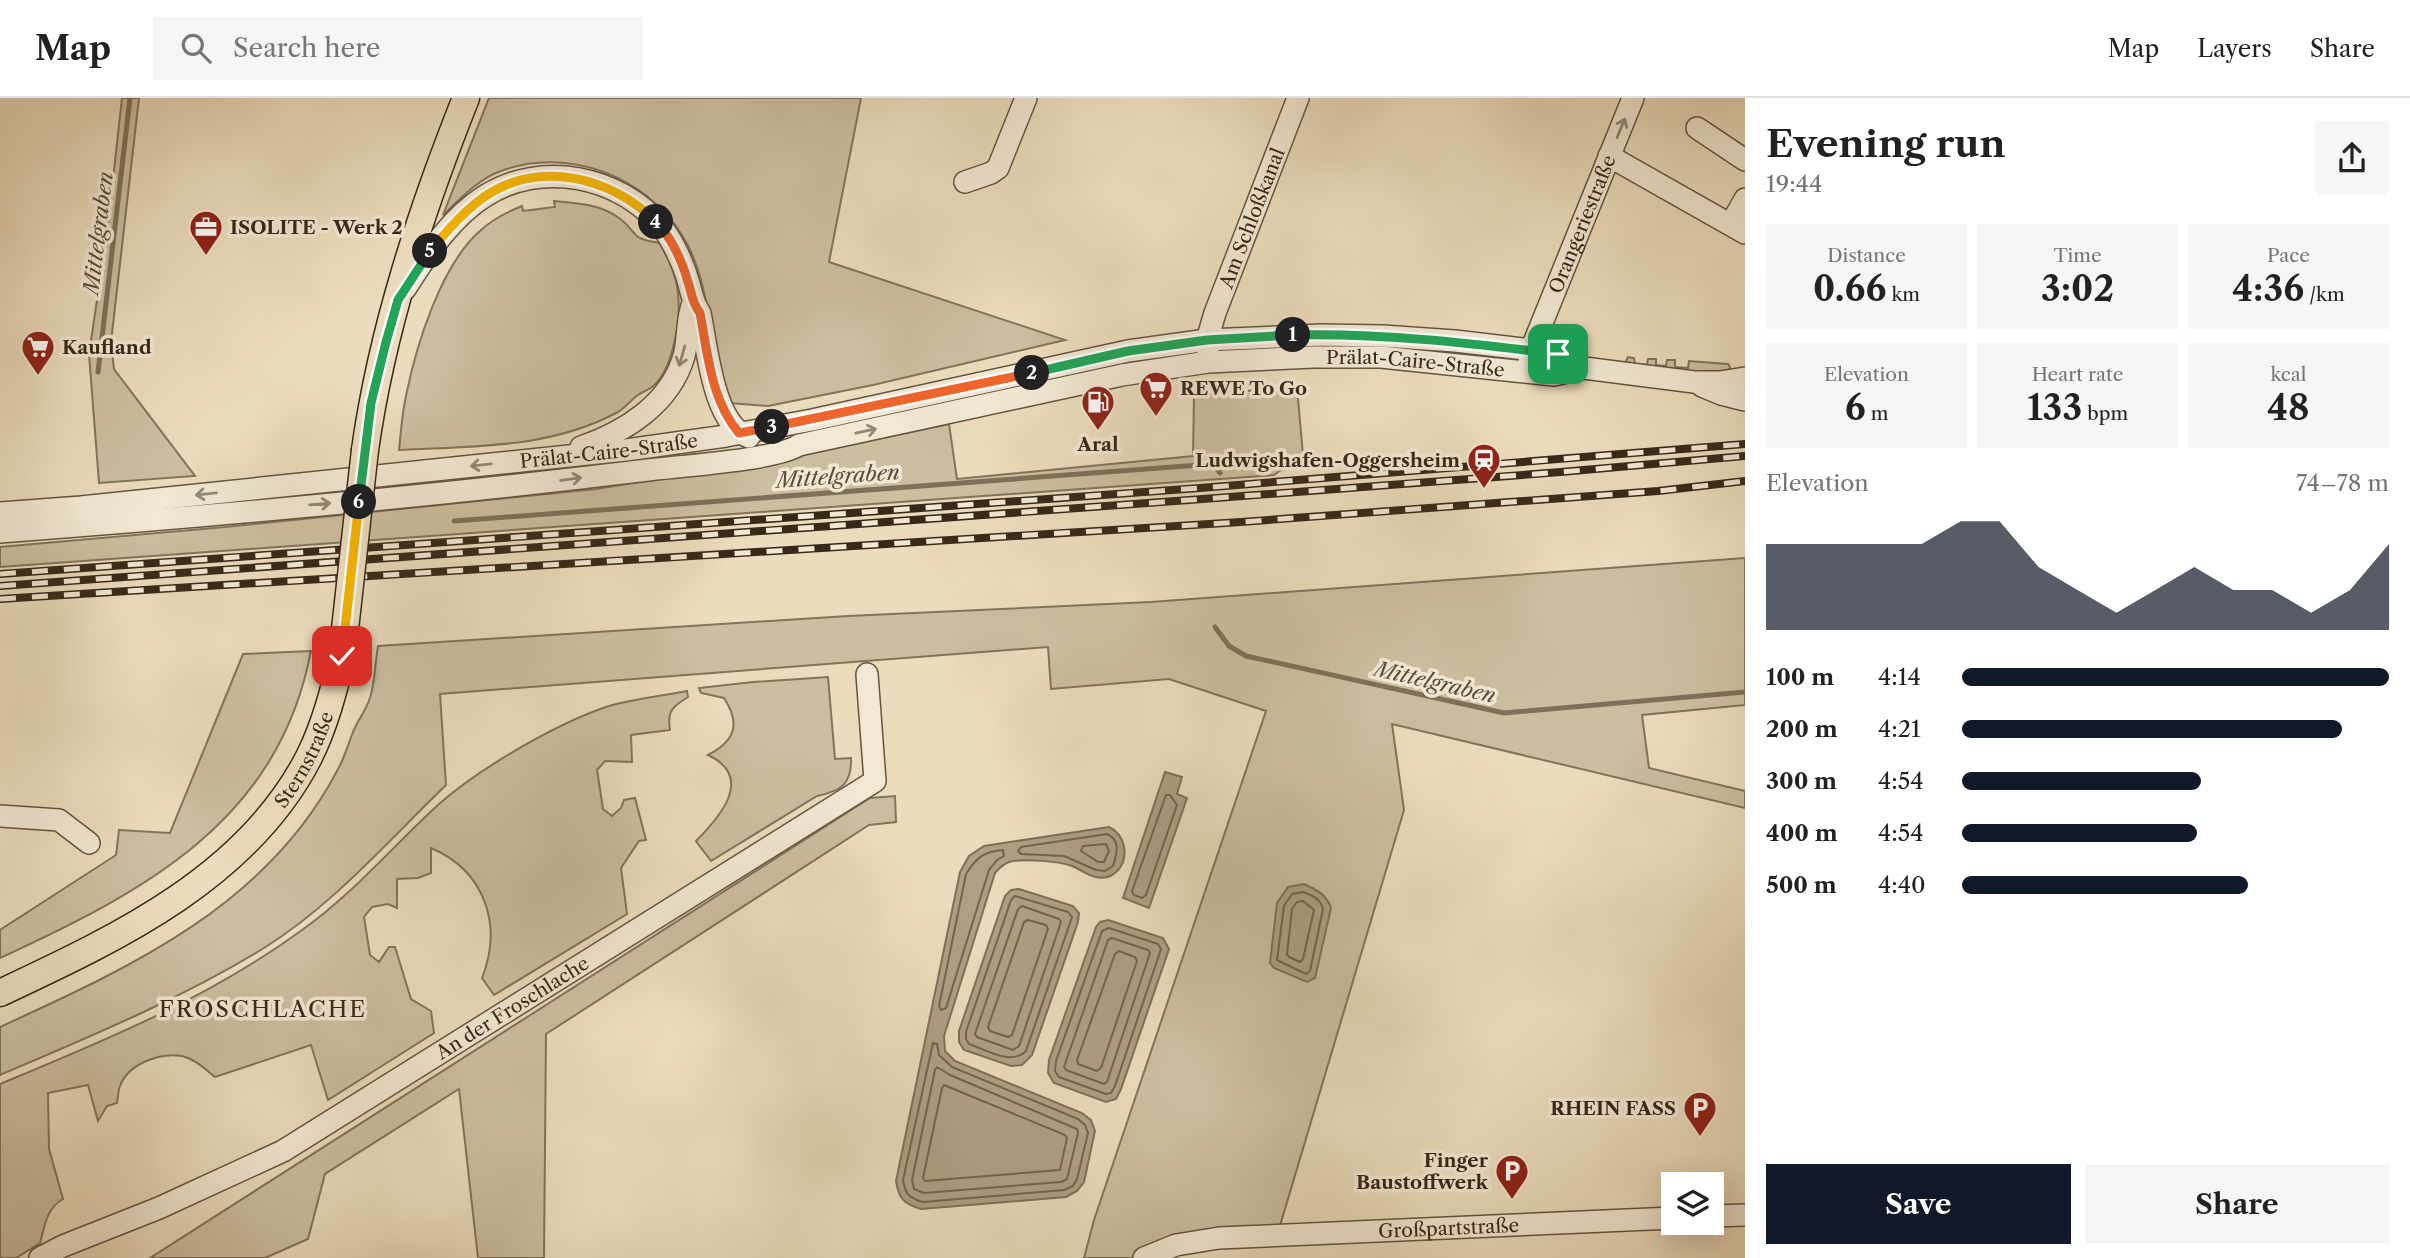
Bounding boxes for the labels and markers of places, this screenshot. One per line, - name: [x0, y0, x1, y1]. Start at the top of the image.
- pin: 4: [638, 204, 674, 240]
- office icon: ISOLITE - Werk 2: [187, 208, 225, 257]
- place label: ISOLITE - Werk 2: [230, 216, 403, 239]
- pin: 5: [412, 234, 448, 268]
- pin: 1: [1276, 317, 1310, 352]
- pin: [1528, 324, 1588, 384]
- supermarket icon: Kaufland: [19, 328, 57, 377]
- place label: Kaufland: [62, 336, 152, 359]
- pin: 2: [1014, 356, 1050, 390]
- supermarket icon: REWE To Go: [1137, 369, 1175, 418]
- place label: REWE To Go: [1180, 377, 1307, 400]
- fuel station icon: Aral: [1079, 383, 1117, 432]
- pin: 3: [754, 410, 790, 444]
- place label: Aral: [1076, 433, 1119, 456]
- station icon: Ludwigshafen-Oggersheim: [1465, 441, 1503, 490]
- place label: Ludwigshafen-Oggersheim: [1195, 449, 1460, 472]
- pin: 6: [342, 484, 376, 520]
- pin: [312, 626, 372, 686]
- parking icon: RHEIN FASS: [1681, 1089, 1719, 1138]
- place label: RHEIN FASS: [1550, 1097, 1676, 1120]
- place label: Finger Baustoffwerk: [1356, 1149, 1489, 1194]
- parking icon: Finger Baustoffwerk: [1493, 1152, 1531, 1201]

